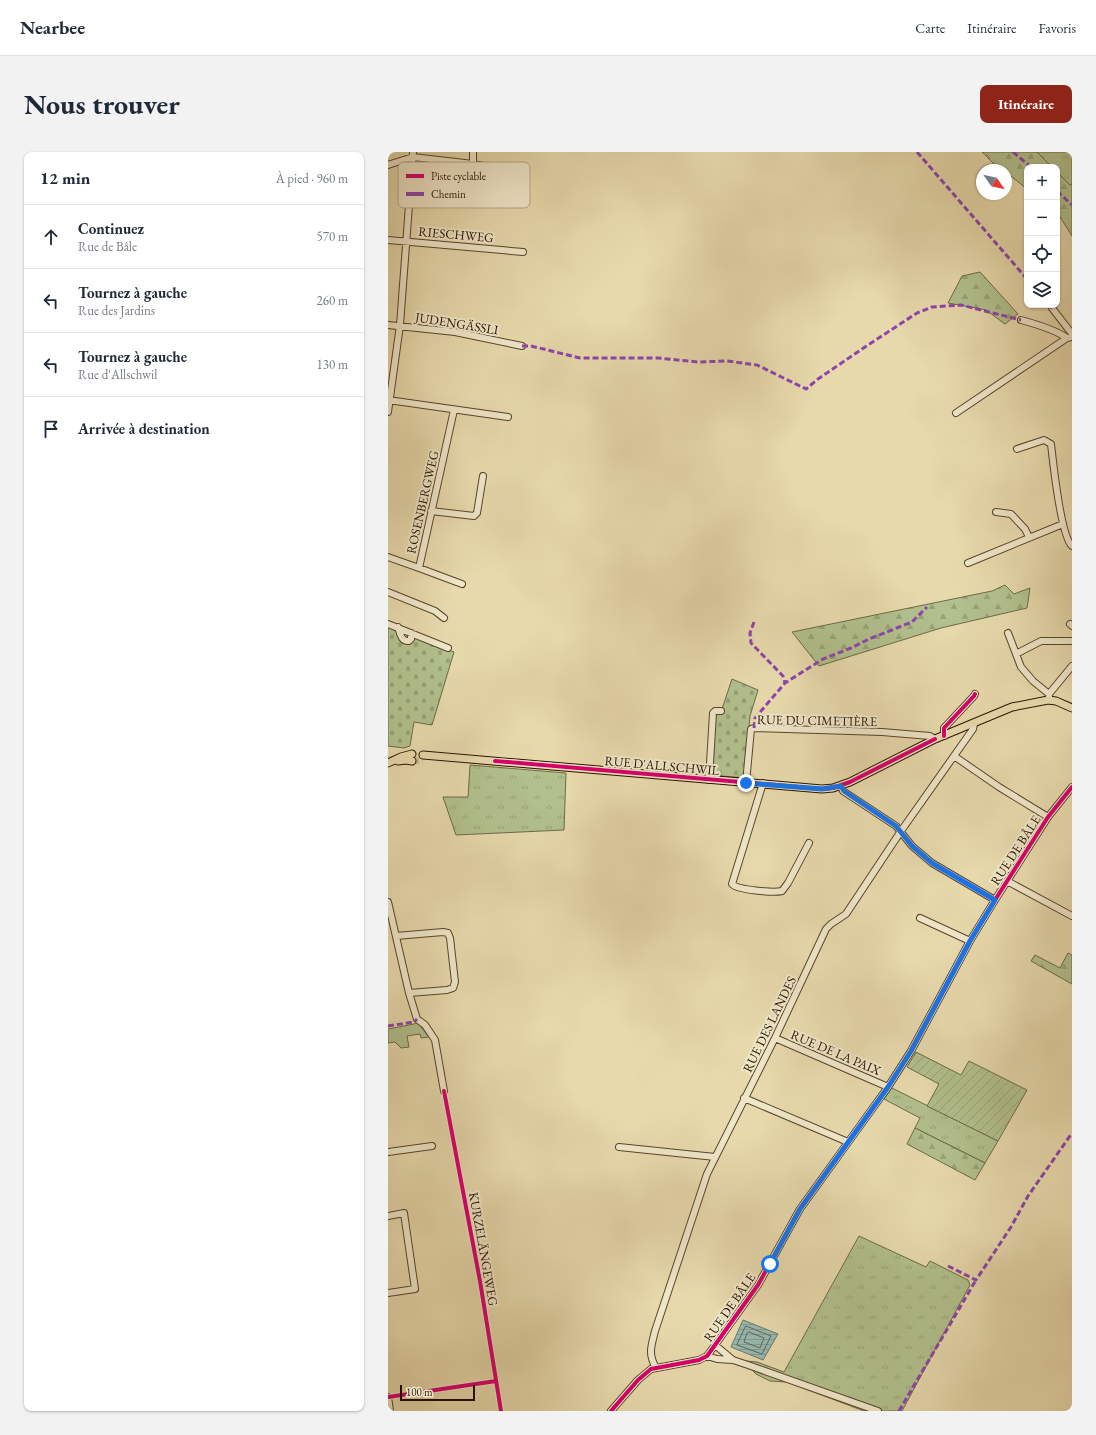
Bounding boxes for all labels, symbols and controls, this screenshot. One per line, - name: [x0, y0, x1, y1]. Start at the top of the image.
- text: Nearbee: [20, 15, 85, 40]
- text: Carte: [915, 19, 945, 37]
- text: Itinéraire: [967, 19, 1017, 37]
- text: Favoris: [1039, 19, 1076, 37]
- button: Itinéraire: [980, 85, 1072, 123]
- text: Nous trouver: [24, 86, 180, 122]
- legend: [398, 162, 530, 208]
- north arrow: [976, 164, 1012, 200]
- map controls: [1024, 164, 1060, 308]
- button: +: [1024, 164, 1060, 200]
- text: 12 min: [40, 167, 90, 189]
- text: Piste cyclable: [431, 169, 487, 183]
- text: À pied · 960 m: [276, 170, 348, 187]
- text: Chemin: [431, 187, 466, 201]
- button: −: [1024, 200, 1060, 236]
- text: Continuez: [78, 219, 144, 238]
- street label: RIESCHWEG: [418, 223, 495, 246]
- icon: ahead: [40, 226, 62, 248]
- text: 570 m: [317, 228, 348, 245]
- button: locate: [1024, 236, 1060, 272]
- text: Rue de Bâle: [78, 238, 137, 255]
- button: layers: [1024, 272, 1060, 308]
- text: Tournez à gauche: [78, 283, 187, 302]
- icon: left: [40, 290, 62, 312]
- text: 260 m: [317, 292, 348, 309]
- text: Rue des Jardins: [78, 302, 155, 319]
- street label: JUDENGÄSSLI: [413, 308, 500, 339]
- text: Tournez à gauche: [78, 347, 187, 366]
- icon: left: [40, 354, 62, 376]
- text: 130 m: [317, 356, 348, 373]
- text: Rue d'Allschwil: [78, 366, 157, 383]
- icon: arrive: [40, 418, 62, 440]
- text: Arrivée à destination: [78, 419, 210, 438]
- street label: ROSENBERGWEG: [402, 448, 443, 555]
- street label: RUE DU CIMETIÈRE: [757, 711, 877, 730]
- street label: RUE D'ALLSCHWIL: [604, 752, 720, 779]
- route end: [737, 774, 755, 792]
- street label: RUE DE BÂLE: [986, 812, 1044, 888]
- street label: RUE DES LANDES: [739, 973, 800, 1075]
- street label: RUE DE LA PAIX: [788, 1026, 884, 1079]
- street label: KURZELÄNGEWEG: [465, 1191, 502, 1308]
- route start: [761, 1255, 779, 1273]
- street label: RUE DE BÂLE: [699, 1270, 759, 1345]
- scale bar: [400, 1383, 475, 1402]
- text: 100 m: [406, 1385, 433, 1399]

